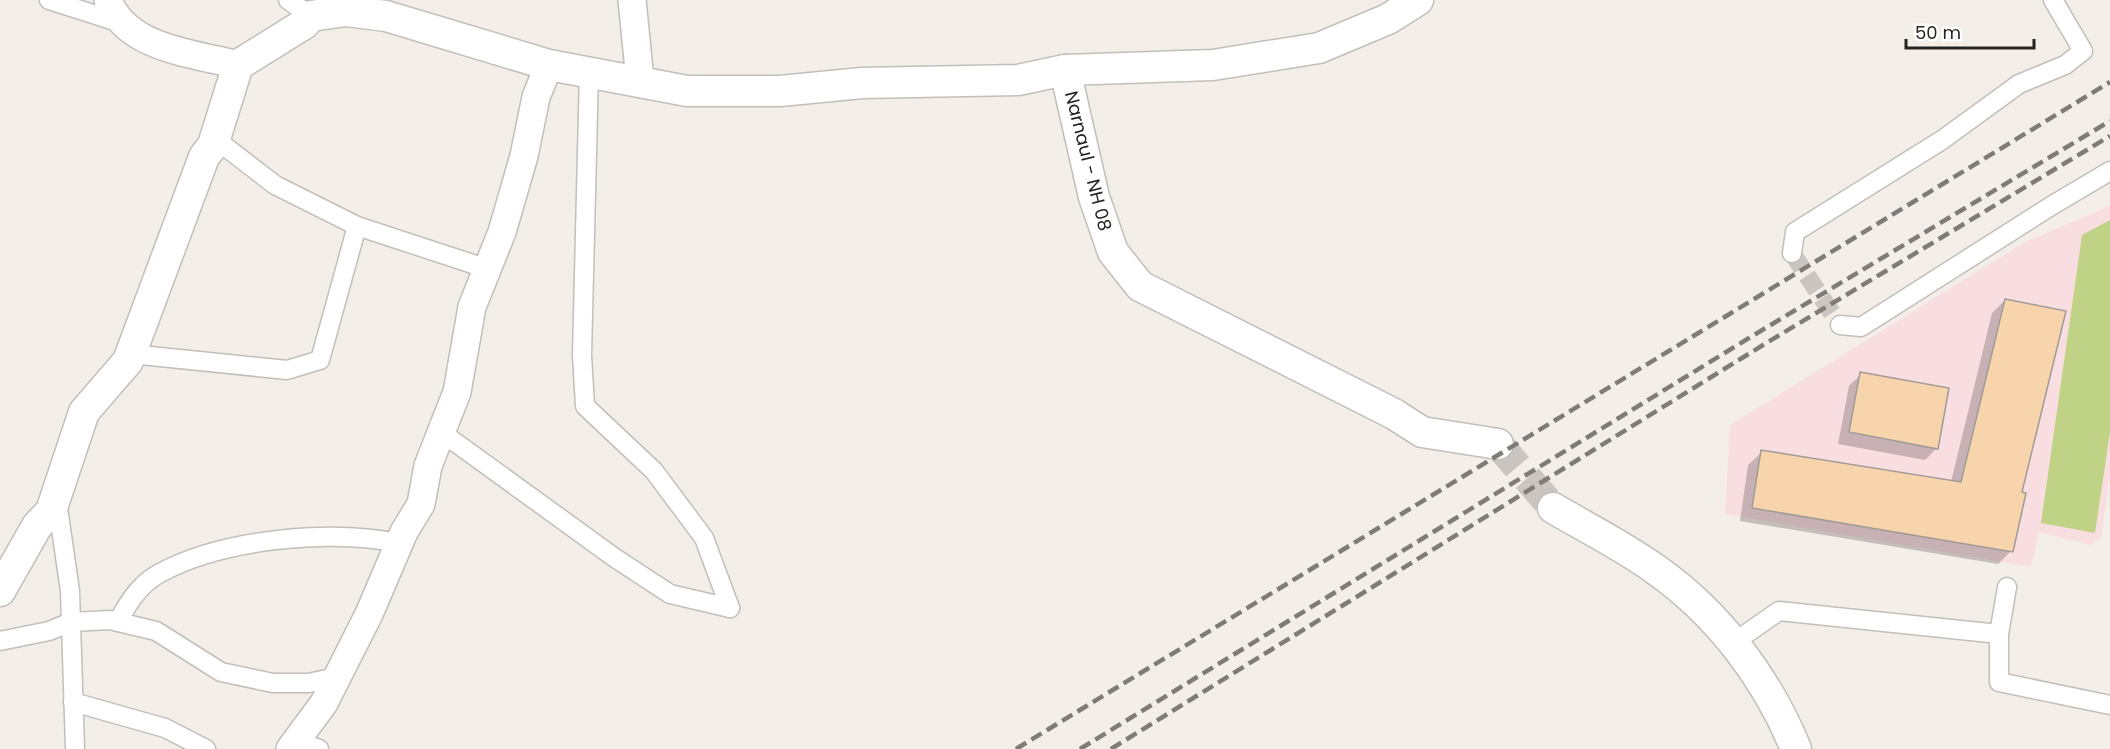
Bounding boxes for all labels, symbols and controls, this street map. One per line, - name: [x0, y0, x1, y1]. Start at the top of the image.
- scale bar: [1906, 12, 2034, 50]
- text: 50 m: [1915, 20, 1961, 45]
- street label: Narnaul - NH 08: [1059, 88, 1118, 233]

